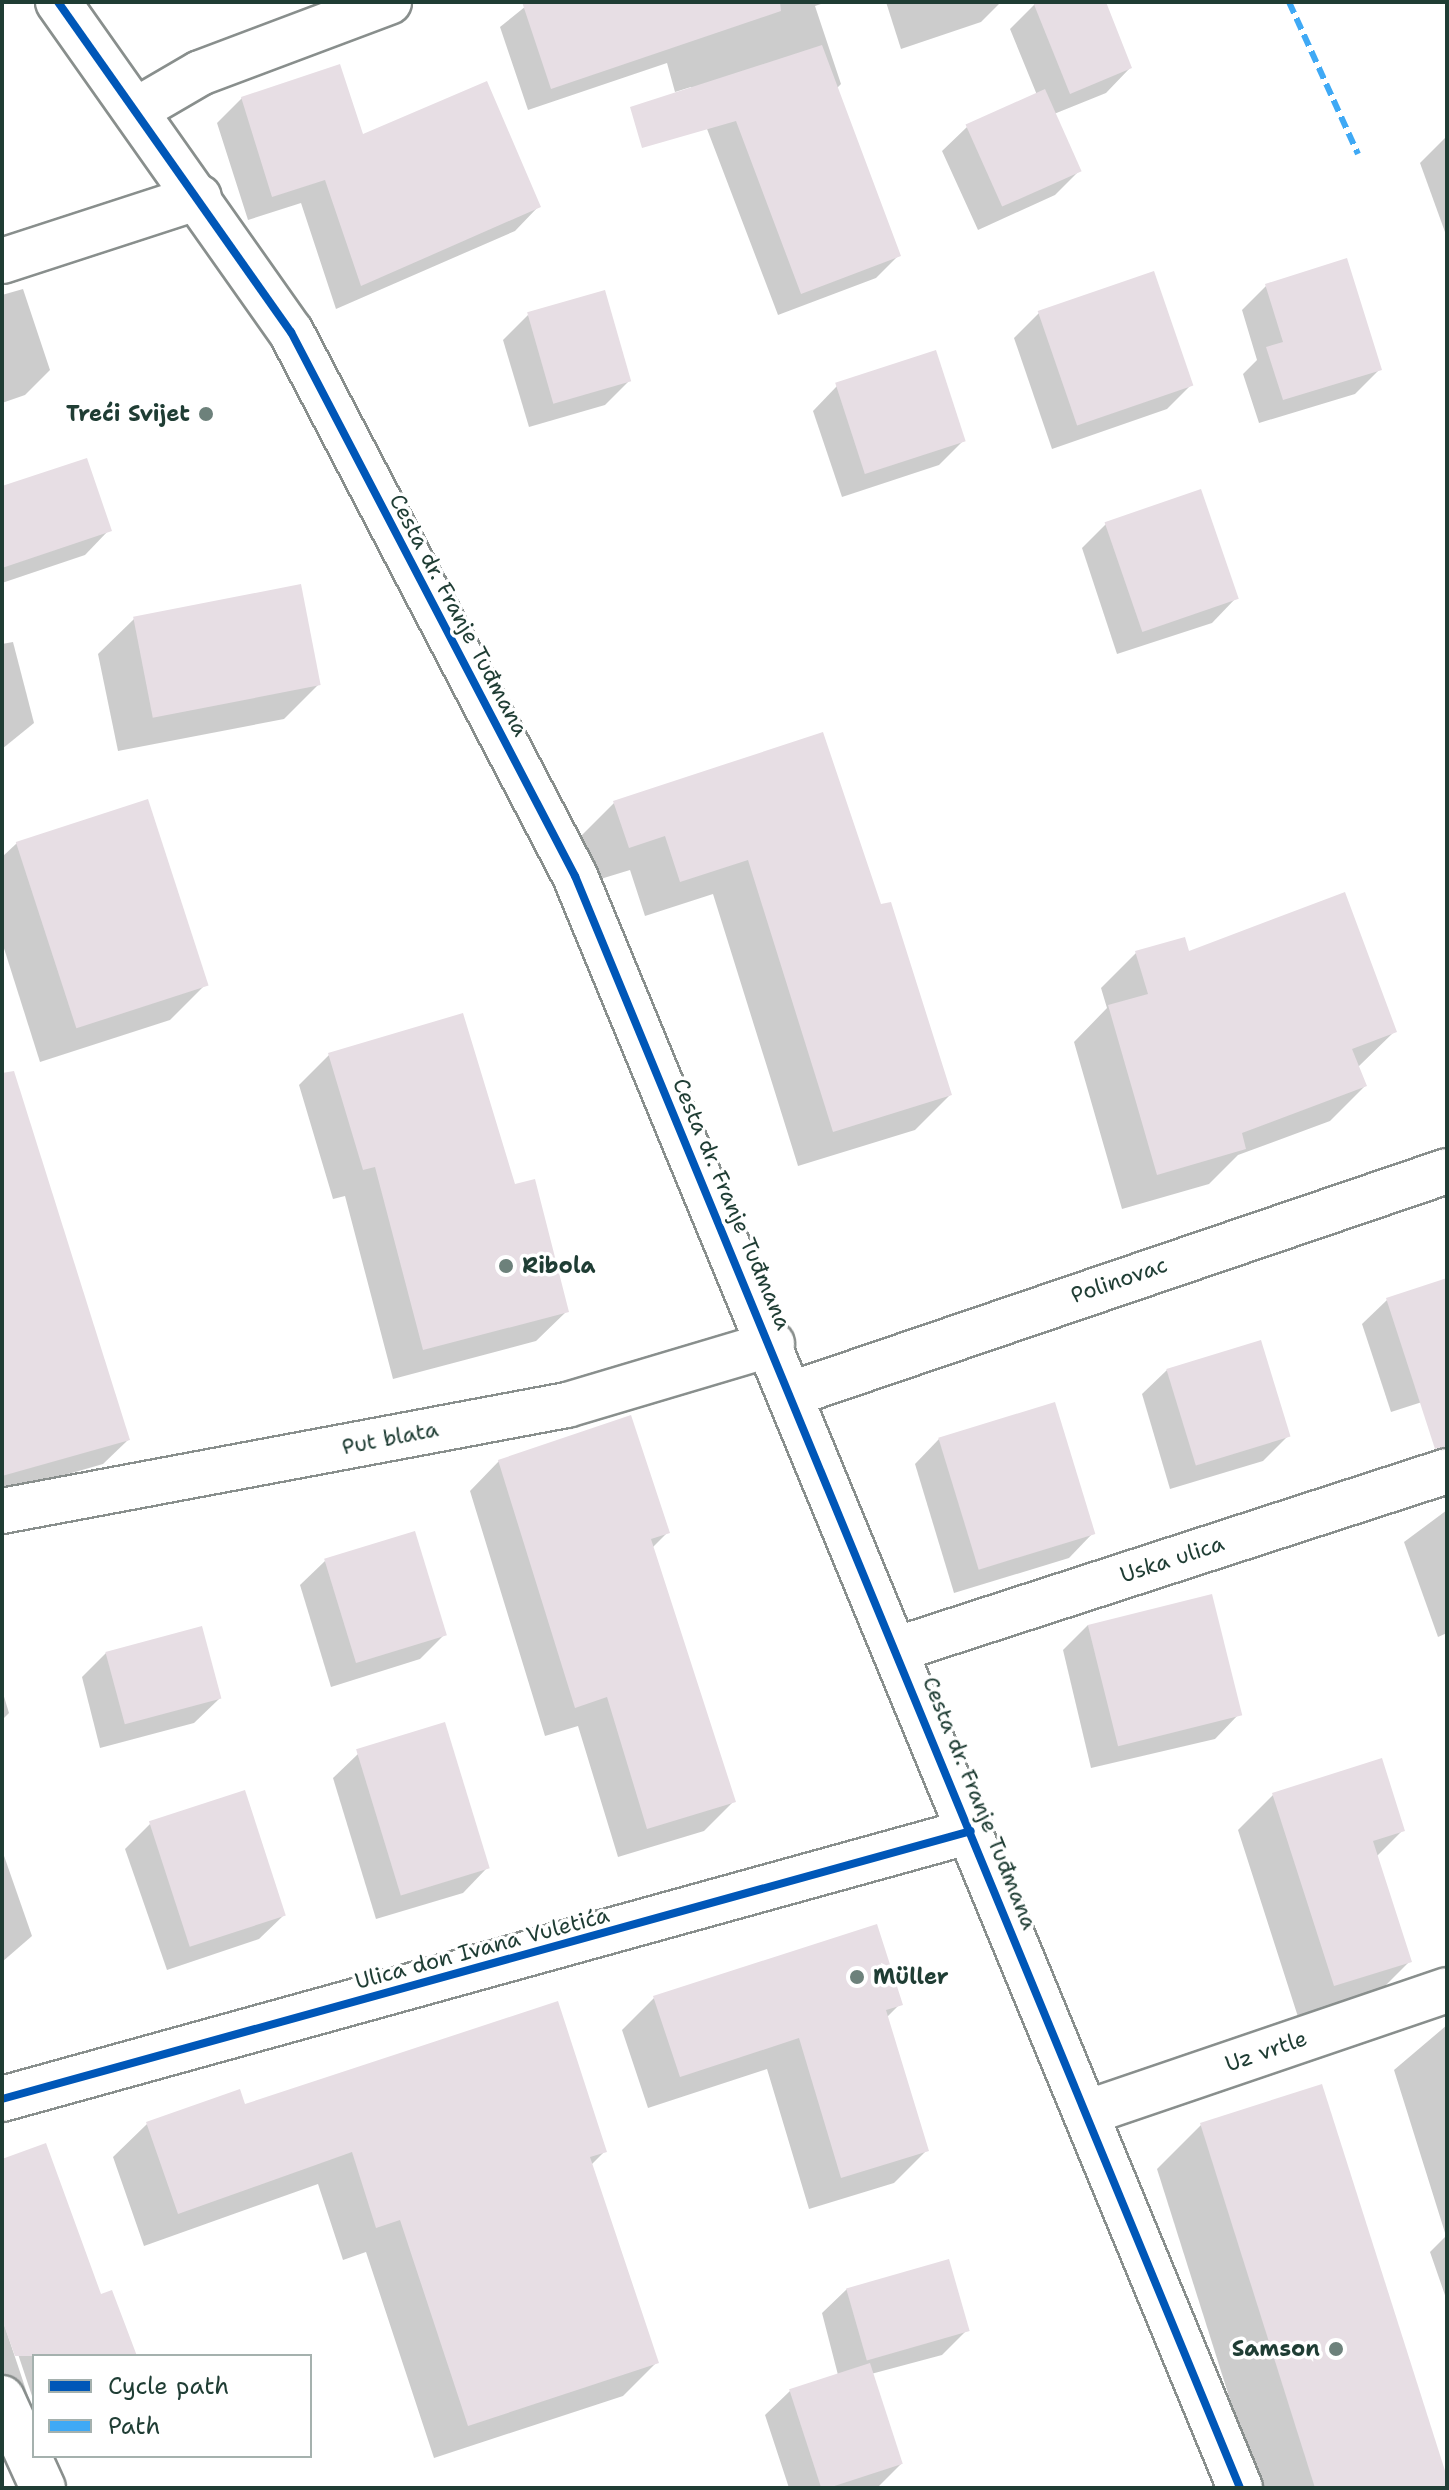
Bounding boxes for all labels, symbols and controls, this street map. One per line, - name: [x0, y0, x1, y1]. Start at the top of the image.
- place label: Treći Svijet: [66, 401, 190, 427]
- marker: Treći Svijet: [197, 405, 215, 423]
- street label: Cesta dr. Franje Tuđmana: [384, 489, 534, 741]
- street label: Cesta dr. Franje Tuđmana: [667, 1074, 797, 1334]
- street label: Polinovac: [1067, 1251, 1171, 1309]
- place label: Ribola: [522, 1253, 596, 1279]
- marker: Ribola: [497, 1257, 515, 1275]
- street label: Put blata: [340, 1416, 440, 1460]
- street label: Uska ulica: [1117, 1530, 1227, 1588]
- street label: Cesta dr. Franje Tuđmana: [917, 1673, 1043, 1933]
- street label: Ulica don Ivana Vuletića: [352, 1901, 612, 1995]
- place label: Müller: [873, 1964, 949, 1990]
- marker: Müller: [848, 1968, 866, 1986]
- street label: Uz vrtle: [1222, 2025, 1310, 2077]
- place label: Samson: [1232, 2336, 1320, 2362]
- marker: Samson: [1327, 2340, 1345, 2358]
- legend: [32, 2354, 312, 2458]
- text: Cycle path: [108, 2370, 229, 2402]
- text: Path: [108, 2410, 160, 2442]

